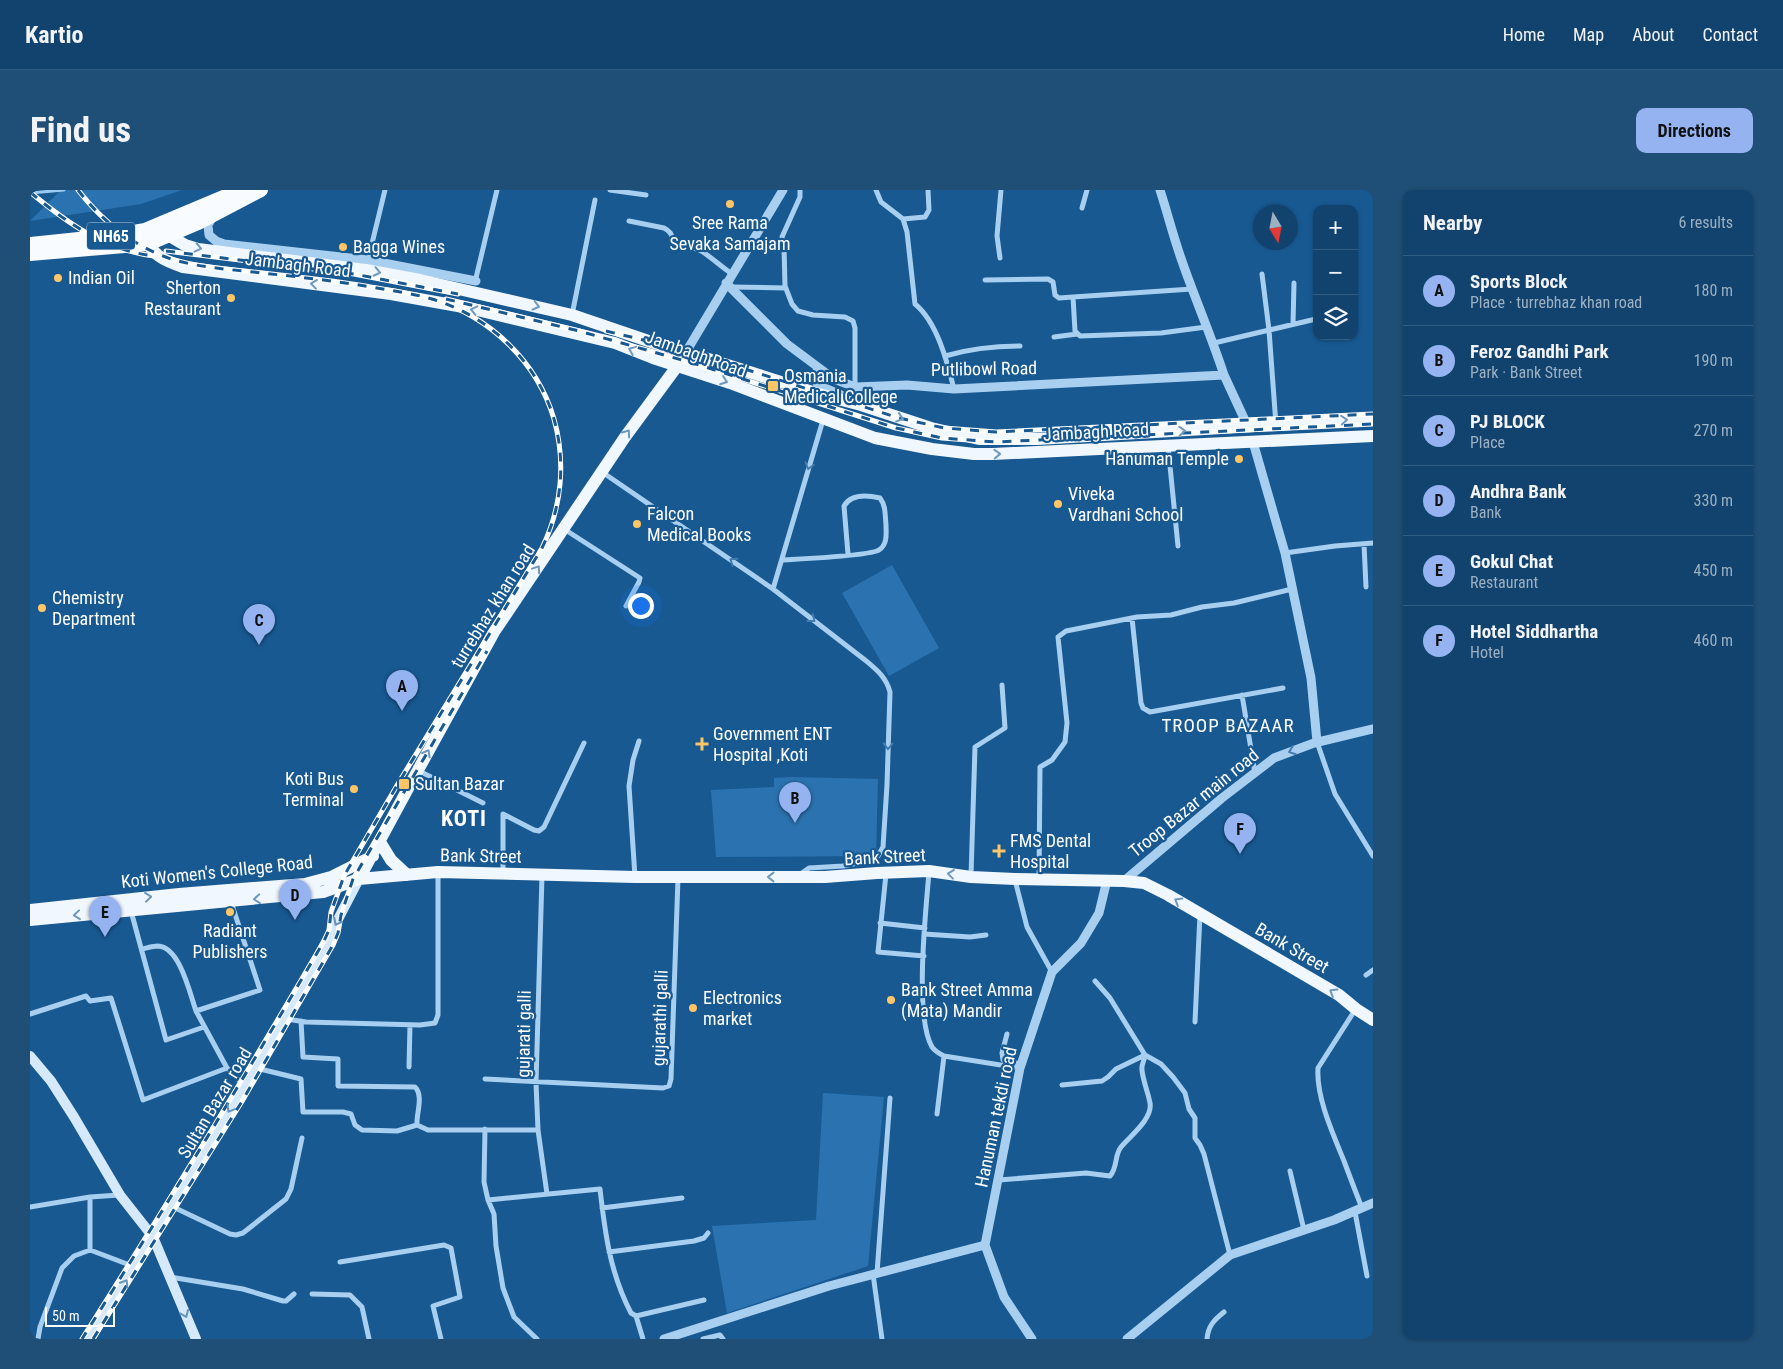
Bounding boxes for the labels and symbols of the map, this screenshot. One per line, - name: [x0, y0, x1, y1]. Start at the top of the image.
- marker: Sree Rama Sevaka Samajam: [724, 198, 736, 210]
- north arrow: [1253, 205, 1298, 250]
- place label: Sree Rama Sevaka Samajam: [669, 212, 791, 254]
- road number: NH65: [87, 222, 135, 249]
- place label: Bagga Wines: [353, 236, 445, 257]
- marker: Bagga Wines: [337, 241, 349, 253]
- one-way arrow: [194, 242, 203, 253]
- street label: Jambagh Road: [244, 248, 352, 281]
- one-way arrow: [372, 266, 381, 277]
- place label: Indian Oil: [68, 267, 135, 288]
- marker: Indian Oil: [52, 272, 64, 284]
- place label: Sherton Restaurant: [144, 277, 221, 319]
- one-way arrow: [310, 279, 318, 290]
- marker: Sherton Restaurant: [225, 292, 237, 304]
- one-way arrow: [531, 300, 540, 311]
- one-way arrow: [470, 305, 479, 316]
- street label: Jambagh Road: [643, 325, 750, 382]
- one-way arrow: [628, 346, 636, 356]
- street label: Putlibowl Road: [931, 357, 1037, 380]
- place label: Osmania Medical College: [784, 365, 898, 407]
- one-way arrow: [719, 375, 728, 385]
- marker: Osmania Medical College: [766, 379, 780, 393]
- one-way arrow: [895, 412, 904, 422]
- one-way arrow: [1340, 415, 1348, 426]
- street label: Jambagh Road: [1042, 418, 1150, 445]
- one-way arrow: [1178, 425, 1186, 436]
- one-way arrow: [621, 430, 630, 439]
- place label: Hanuman Temple: [1105, 448, 1229, 469]
- one-way arrow: [994, 449, 1001, 459]
- marker: Hanuman Temple: [1233, 453, 1245, 465]
- one-way arrow: [805, 462, 815, 470]
- place label: Viveka Vardhani School: [1068, 483, 1183, 525]
- marker: Viveka Vardhani School: [1052, 498, 1064, 510]
- place label: Falcon Medical Books: [647, 503, 752, 545]
- marker: Falcon Medical Books: [631, 518, 643, 530]
- street label: turrebhaz khan road: [446, 540, 539, 671]
- one-way arrow: [729, 558, 739, 567]
- one-way arrow: [531, 565, 540, 574]
- place label: Chemistry Department: [52, 587, 136, 629]
- your location: [628, 593, 654, 619]
- marker: Chemistry Department: [36, 602, 48, 614]
- pin: C: [243, 604, 275, 645]
- one-way arrow: [806, 613, 815, 621]
- pin: A: [386, 670, 418, 711]
- district label: TROOP BAZAAR: [1161, 714, 1295, 737]
- place label: Government ENT Hospital ,Koti: [713, 723, 832, 765]
- marker: Government ENT Hospital ,Koti: [695, 737, 709, 751]
- one-way arrow: [883, 742, 894, 750]
- street label: Troop Bazar main road: [1125, 744, 1263, 861]
- one-way arrow: [1289, 745, 1297, 755]
- one-way arrow: [421, 749, 431, 758]
- place label: Koti Bus Terminal: [282, 768, 344, 810]
- place label: Sultan Bazar: [415, 773, 505, 794]
- marker: Sultan Bazar: [397, 777, 411, 791]
- pin: B: [779, 782, 811, 823]
- marker: Koti Bus Terminal: [348, 783, 360, 795]
- district label: KOTI: [441, 806, 487, 831]
- pin: F: [1224, 813, 1256, 854]
- place label: FMS Dental Hospital: [1010, 830, 1091, 872]
- street label: Bank Street: [440, 844, 522, 867]
- street label: Bank Street: [844, 844, 926, 869]
- marker: FMS Dental Hospital: [992, 844, 1006, 858]
- street label: Koti Women's College Road: [120, 851, 314, 892]
- one-way arrow: [946, 869, 954, 880]
- one-way arrow: [767, 872, 774, 882]
- pin: D: [279, 879, 311, 920]
- one-way arrow: [144, 892, 152, 903]
- one-way arrow: [252, 893, 260, 904]
- pin: E: [89, 896, 121, 937]
- one-way arrow: [1175, 898, 1184, 908]
- marker: Radiant Publishers: [224, 906, 236, 918]
- one-way arrow: [73, 910, 81, 921]
- one-way arrow: [333, 917, 343, 926]
- street label: Bank Street: [1252, 918, 1333, 977]
- place label: Radiant Publishers: [193, 920, 267, 962]
- street label: gujarathi galli: [647, 970, 672, 1066]
- place label: Bank Street Amma (Mata) Mandir: [901, 979, 1033, 1022]
- place label: Electronics market: [703, 987, 782, 1029]
- one-way arrow: [1330, 989, 1339, 999]
- street label: gujarati galli: [512, 990, 535, 1078]
- marker: Bank Street Amma (Mata) Mandir: [885, 994, 897, 1006]
- marker: Electronics market: [687, 1002, 699, 1014]
- street label: Sultan Bazar road: [173, 1044, 256, 1162]
- street label: Hanuman tekdi road: [970, 1045, 1021, 1189]
- one-way arrow: [227, 1104, 237, 1113]
- one-way arrow: [119, 1279, 128, 1288]
- scale bar: [45, 1304, 115, 1327]
- one-way arrow: [179, 1309, 189, 1318]

